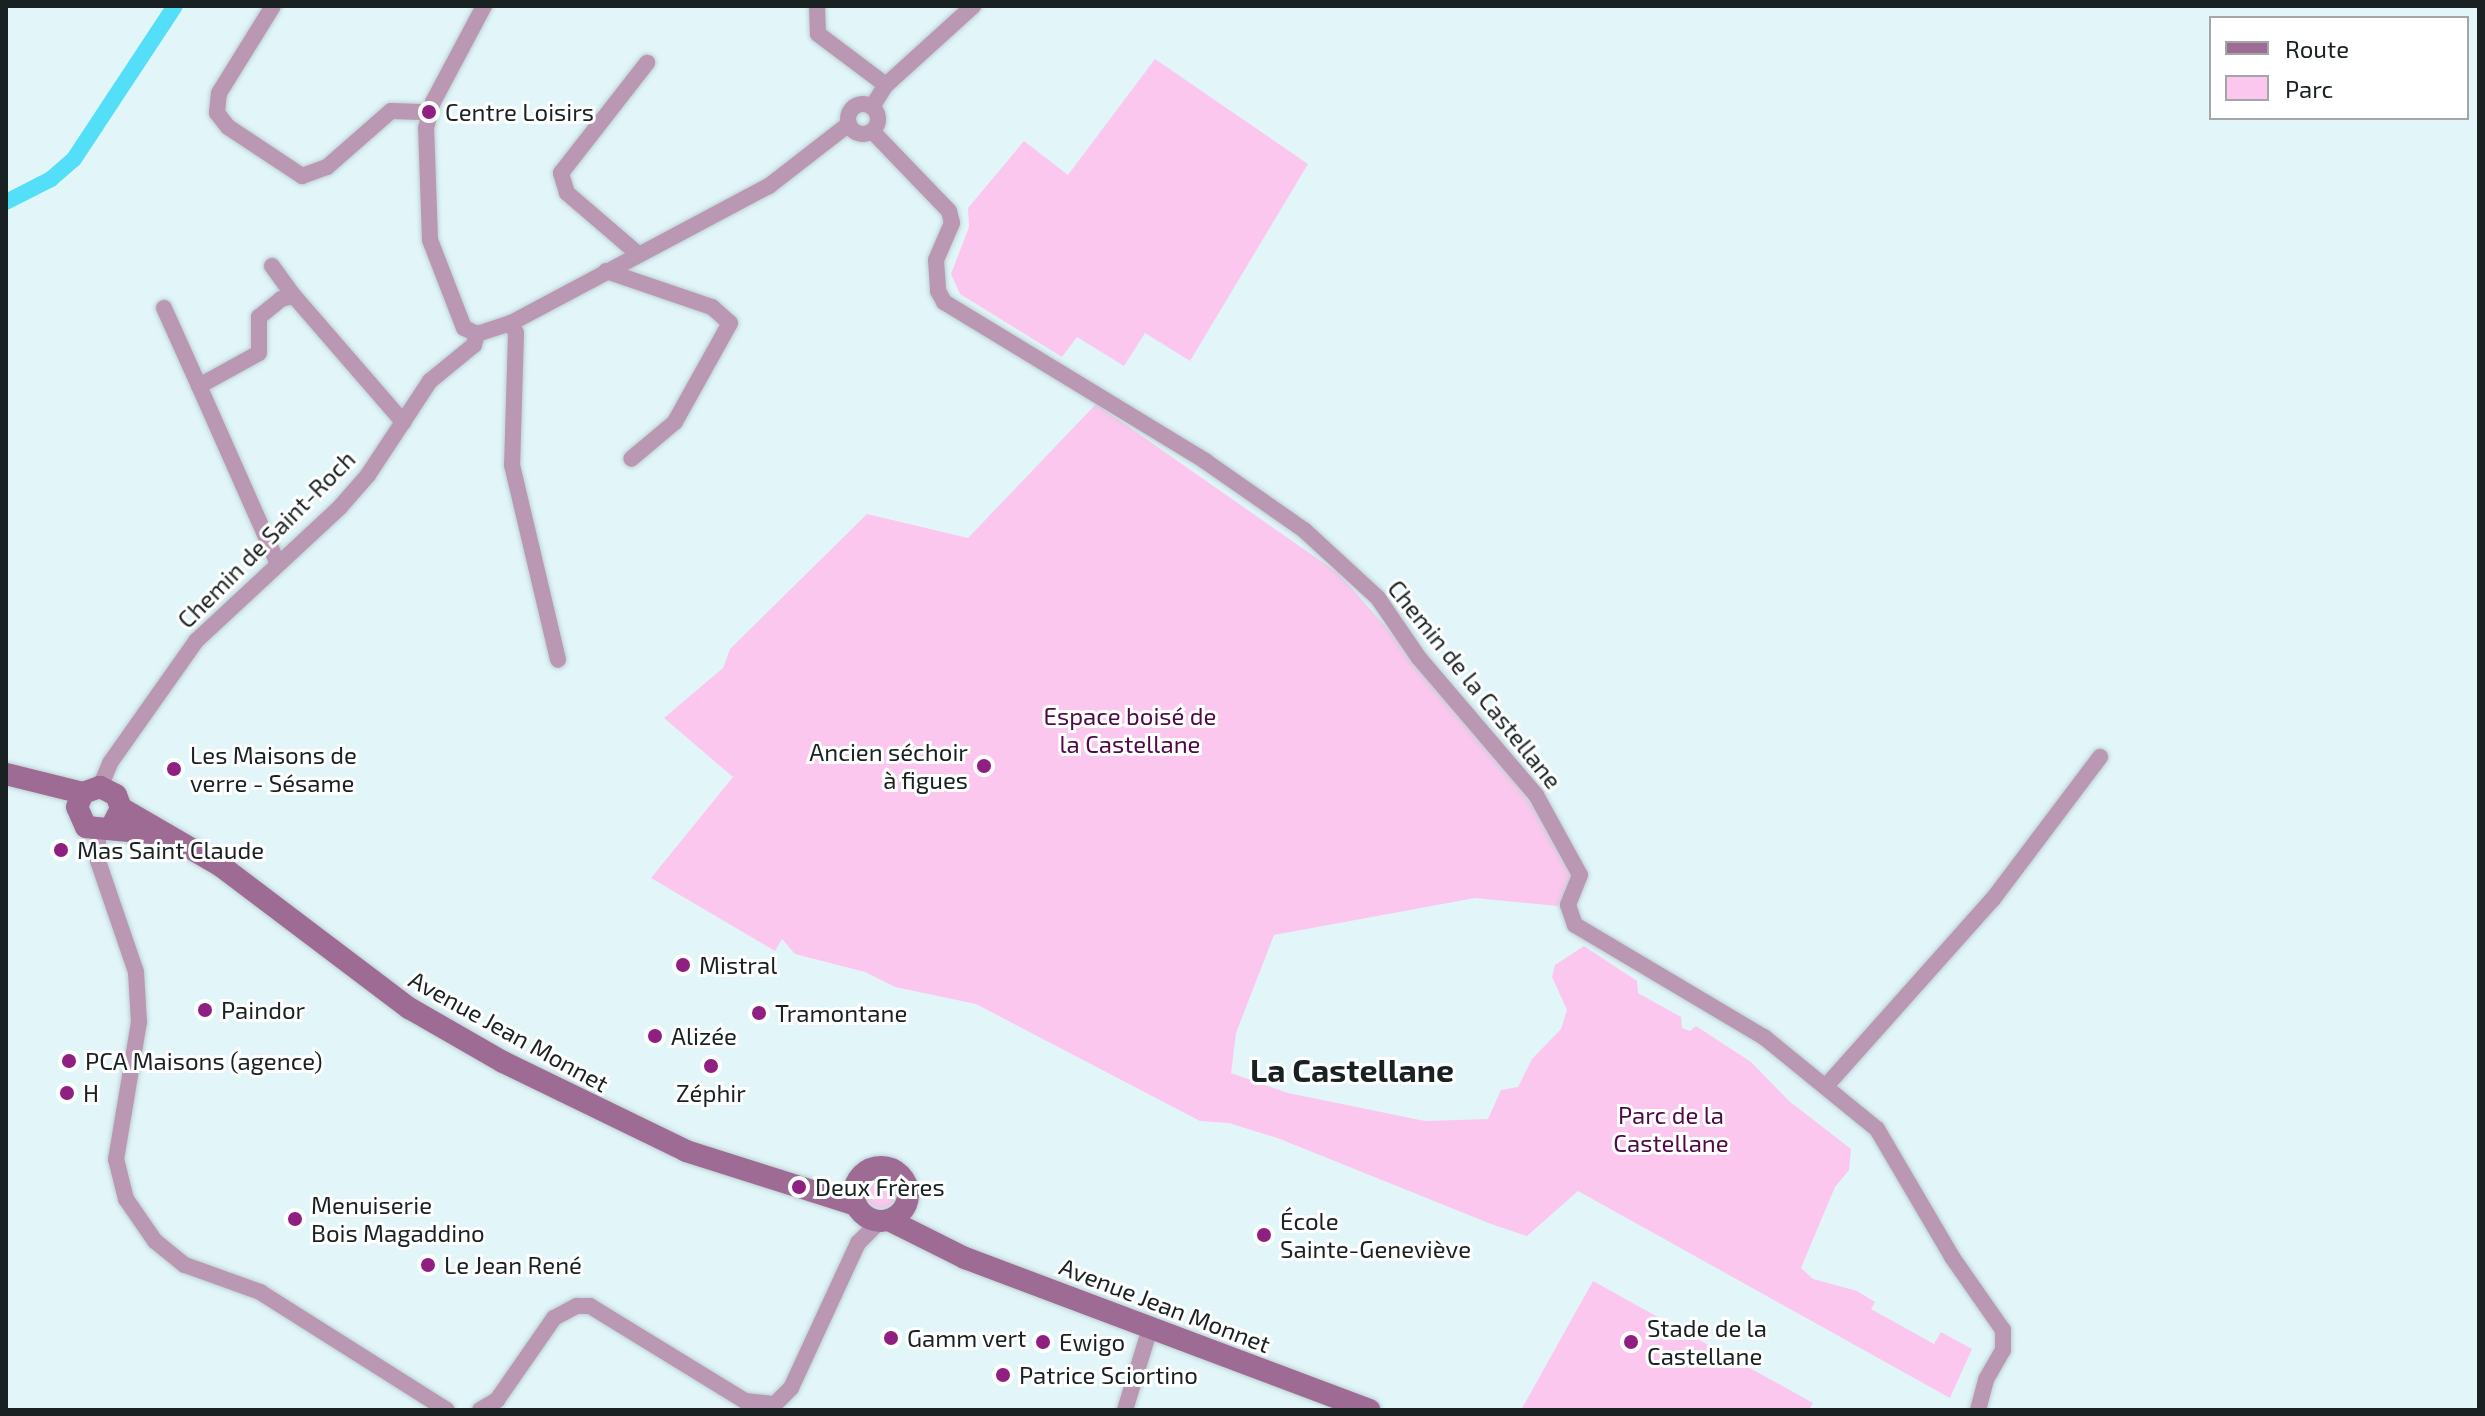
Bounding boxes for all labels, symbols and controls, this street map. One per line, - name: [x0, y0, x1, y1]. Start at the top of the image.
- legend: [2209, 16, 2469, 120]
- text: Route: [2285, 34, 2349, 63]
- text: Parc: [2285, 74, 2333, 103]
- place label: Centre Loisirs: [445, 98, 594, 126]
- marker: Centre Loisirs: [420, 103, 438, 121]
- street label: Chemin de Saint-Roch: [171, 444, 361, 634]
- street label: Chemin de la Castellane: [1382, 574, 1568, 794]
- park label: Espace boisé de la Castellane: [1044, 702, 1216, 758]
- place label: Ancien séchoir à figues: [809, 738, 968, 794]
- place label: Les Maisons de verre - Sésame: [190, 741, 357, 797]
- marker: Ancien séchoir à figues: [975, 757, 993, 775]
- marker: Les Maisons de verre - Sésame: [165, 760, 183, 778]
- place label: Mas Saint Claude: [77, 836, 264, 864]
- marker: Mas Saint Claude: [52, 841, 70, 859]
- place label: Mistral: [699, 951, 777, 979]
- marker: Mistral: [674, 956, 692, 974]
- street label: Avenue Jean Monnet: [404, 964, 614, 1098]
- place label: Paindor: [221, 996, 305, 1024]
- place label: Tramontane: [775, 999, 907, 1027]
- marker: Paindor: [196, 1001, 214, 1019]
- marker: Tramontane: [750, 1004, 768, 1022]
- place label: Alizée: [671, 1022, 737, 1050]
- marker: Alizée: [646, 1027, 664, 1045]
- place label: PCA Maisons (agence): [85, 1047, 323, 1075]
- district label: La Castellane: [1250, 1050, 1454, 1088]
- marker: PCA Maisons (agence): [60, 1052, 78, 1070]
- marker: Zéphir: [702, 1057, 720, 1075]
- place label: H: [83, 1079, 99, 1107]
- place label: Zéphir: [676, 1079, 746, 1107]
- marker: H: [58, 1084, 76, 1102]
- park label: Parc de la Castellane: [1613, 1101, 1729, 1157]
- place label: Deux Frères: [815, 1173, 945, 1201]
- marker: Deux Frères: [790, 1178, 808, 1196]
- place label: Menuiserie Bois Magaddino: [311, 1191, 485, 1247]
- place label: École Sainte-Geneviève: [1280, 1207, 1471, 1263]
- marker: Menuiserie Bois Magaddino: [286, 1210, 304, 1228]
- marker: École Sainte-Geneviève: [1255, 1226, 1273, 1244]
- place label: Le Jean René: [444, 1251, 582, 1279]
- street label: Avenue Jean Monnet: [1055, 1251, 1275, 1359]
- marker: Le Jean René: [419, 1256, 437, 1274]
- place label: Stade de la Castellane: [1647, 1314, 1767, 1370]
- place label: Gamm vert: [907, 1324, 1027, 1352]
- place label: Ewigo: [1059, 1328, 1125, 1356]
- marker: Gamm vert: [882, 1329, 900, 1347]
- marker: Ewigo: [1034, 1333, 1052, 1351]
- marker: Stade de la Castellane: [1622, 1333, 1640, 1351]
- place label: Patrice Sciortino: [1019, 1361, 1198, 1389]
- marker: Patrice Sciortino: [994, 1366, 1012, 1384]

